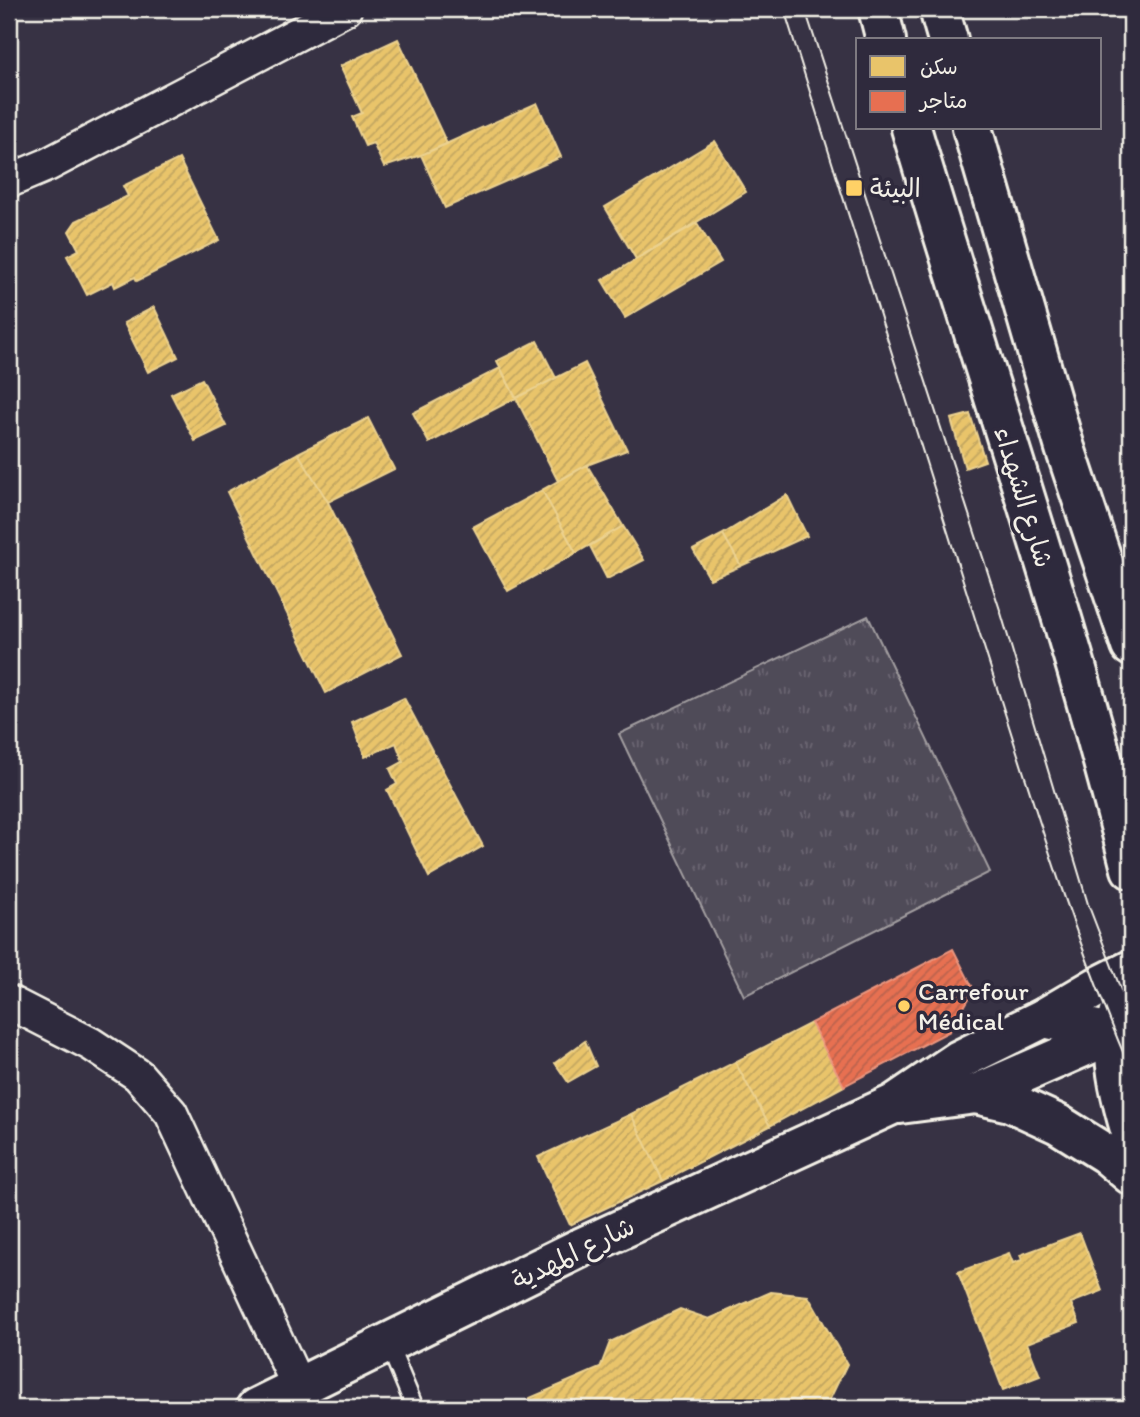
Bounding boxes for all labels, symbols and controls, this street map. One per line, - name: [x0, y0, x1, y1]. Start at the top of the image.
- legend: [856, 38, 1102, 130]
- text: سكن: [920, 54, 958, 79]
- text: متاجر: [918, 88, 967, 113]
- place label: البيئة: [870, 172, 921, 204]
- marker: البيئة: [844, 178, 864, 198]
- street label: شارع الشهداء: [986, 423, 1061, 572]
- place label: Carrefour Médical: [918, 975, 1029, 1037]
- marker: Carrefour Médical: [896, 998, 912, 1014]
- street label: شارع المهدية: [506, 1210, 640, 1298]

